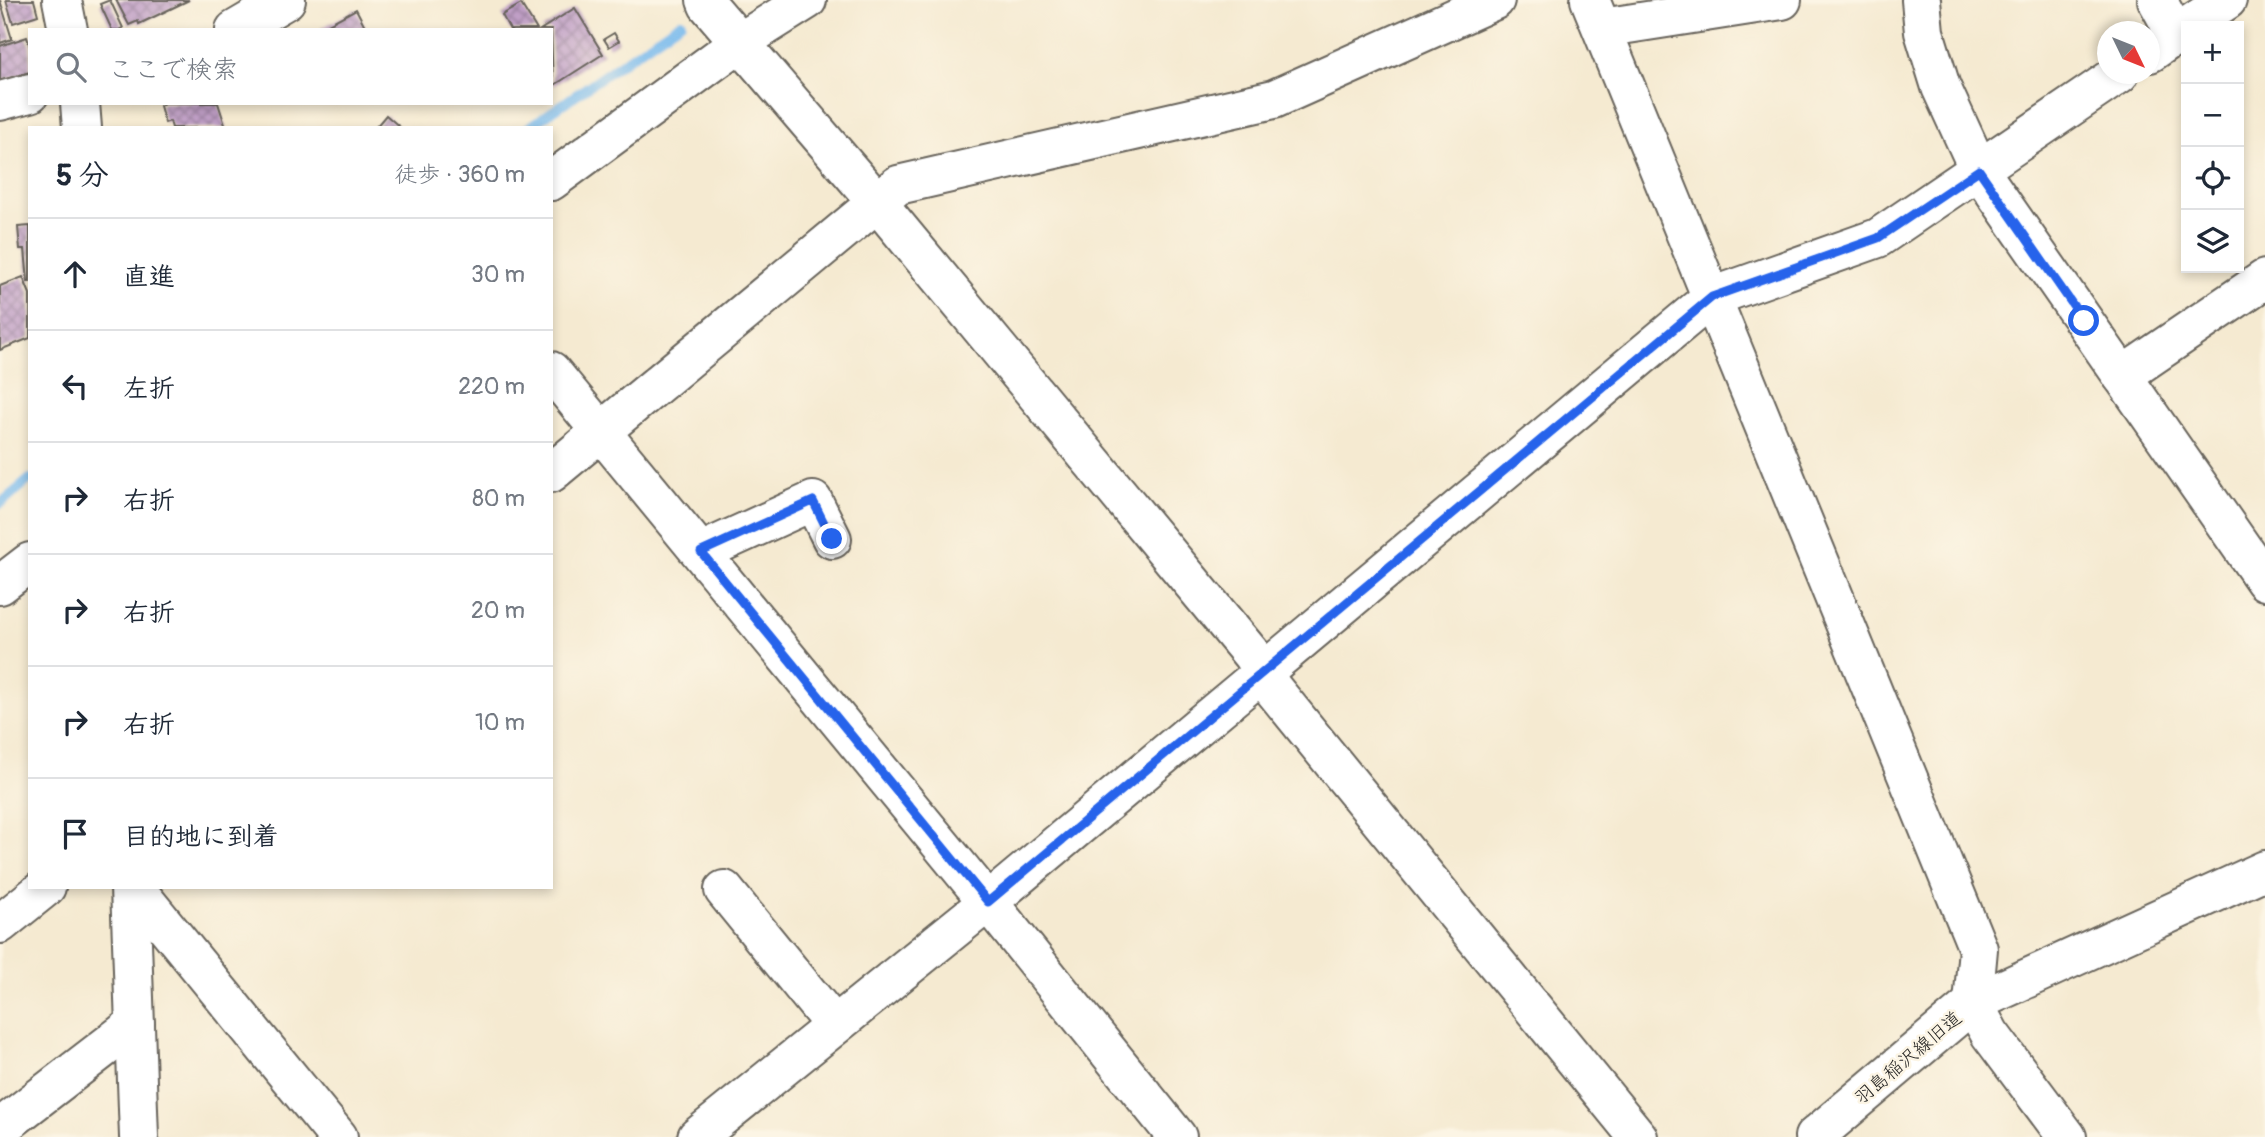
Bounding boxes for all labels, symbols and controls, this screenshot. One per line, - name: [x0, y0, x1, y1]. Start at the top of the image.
- north arrow: [2097, 21, 2160, 84]
- map controls: [2181, 21, 2244, 273]
- button: +: [2181, 21, 2244, 84]
- search box: [28, 28, 553, 105]
- icon: search: [52, 48, 90, 86]
- text: ここで検索: [108, 54, 238, 86]
- button: −: [2181, 84, 2244, 147]
- button: locate: [2181, 147, 2244, 210]
- text: 5 分: [56, 157, 109, 194]
- text: 徒歩 · 360 m: [394, 160, 525, 189]
- button: layers: [2181, 210, 2244, 273]
- icon: ahead: [56, 255, 94, 293]
- text: 30 m: [471, 260, 525, 289]
- text: 直進: [123, 261, 175, 293]
- route start: [2068, 305, 2099, 336]
- icon: left: [56, 367, 94, 405]
- text: 220 m: [458, 372, 525, 401]
- text: 左折: [123, 373, 175, 405]
- icon: right: [56, 479, 94, 517]
- text: 80 m: [472, 484, 525, 513]
- text: 右折: [123, 485, 175, 517]
- route end: [816, 523, 847, 554]
- icon: right: [56, 591, 94, 629]
- text: 20 m: [471, 596, 525, 625]
- text: 右折: [123, 597, 175, 629]
- icon: right: [56, 703, 94, 741]
- text: 10 m: [475, 708, 525, 737]
- text: 右折: [123, 709, 175, 741]
- icon: arrive: [56, 815, 94, 853]
- text: 目的地に到着: [123, 821, 279, 853]
- street label: 羽島稲沢線旧道: [1849, 1006, 1967, 1110]

